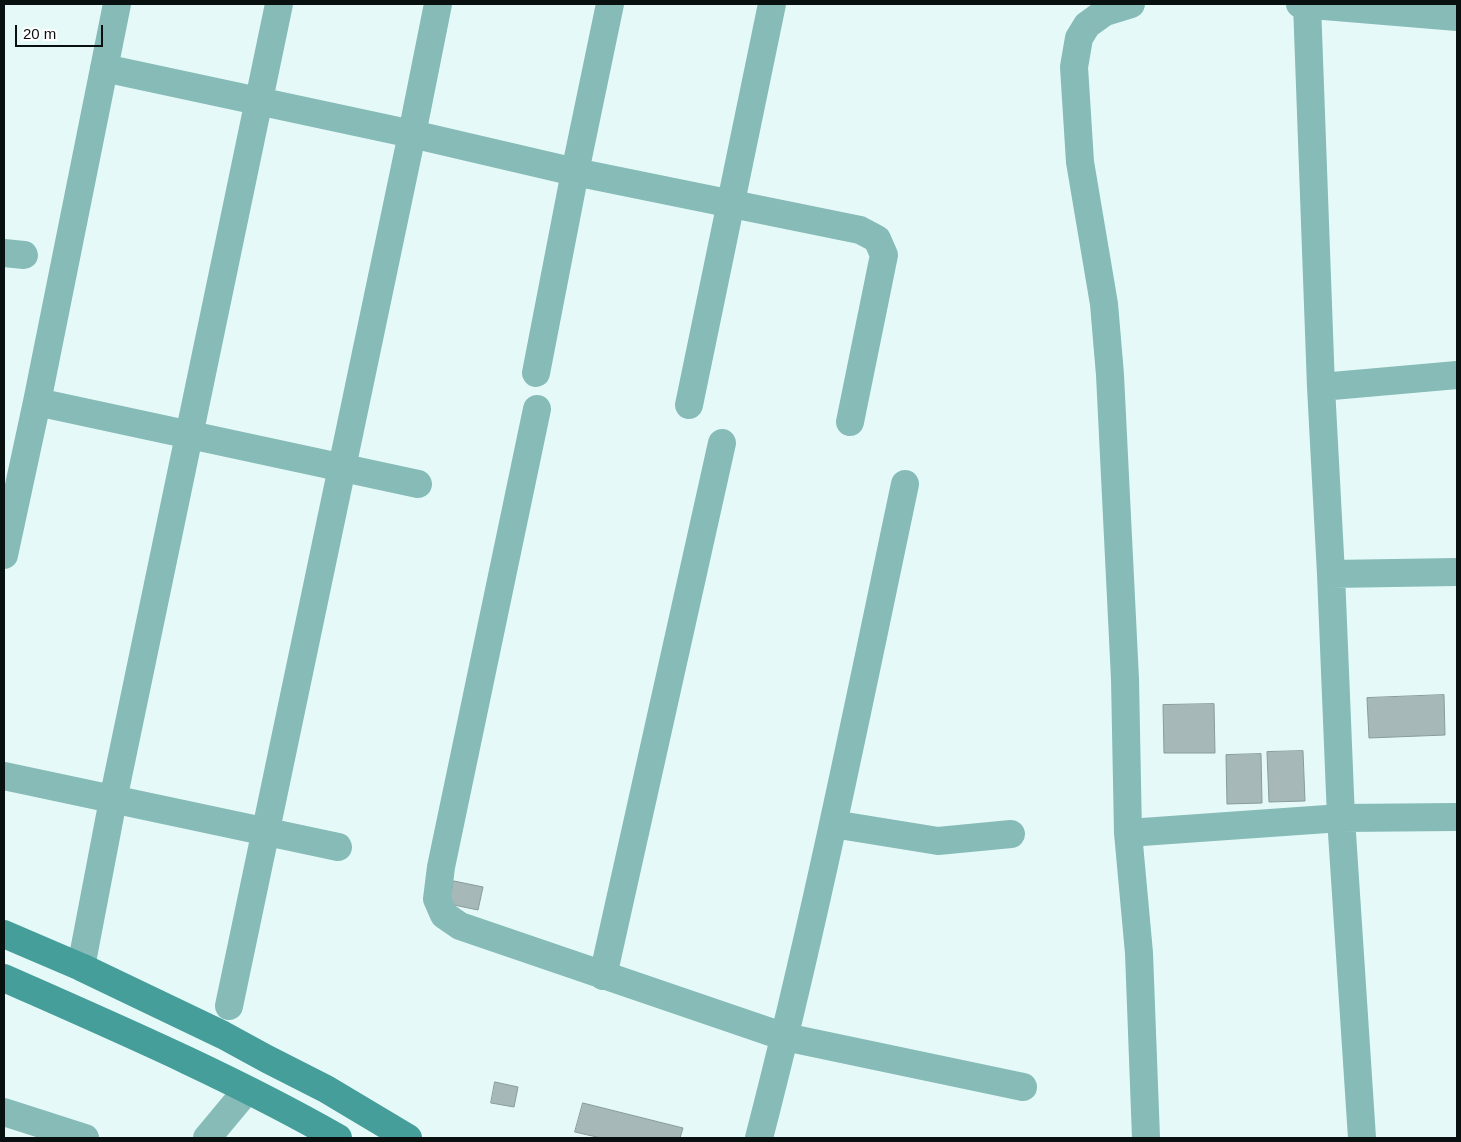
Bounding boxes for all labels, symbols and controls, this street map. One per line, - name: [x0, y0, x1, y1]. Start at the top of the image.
- scale bar: [18, 15, 105, 47]
- text: 20 m: [23, 25, 56, 42]

